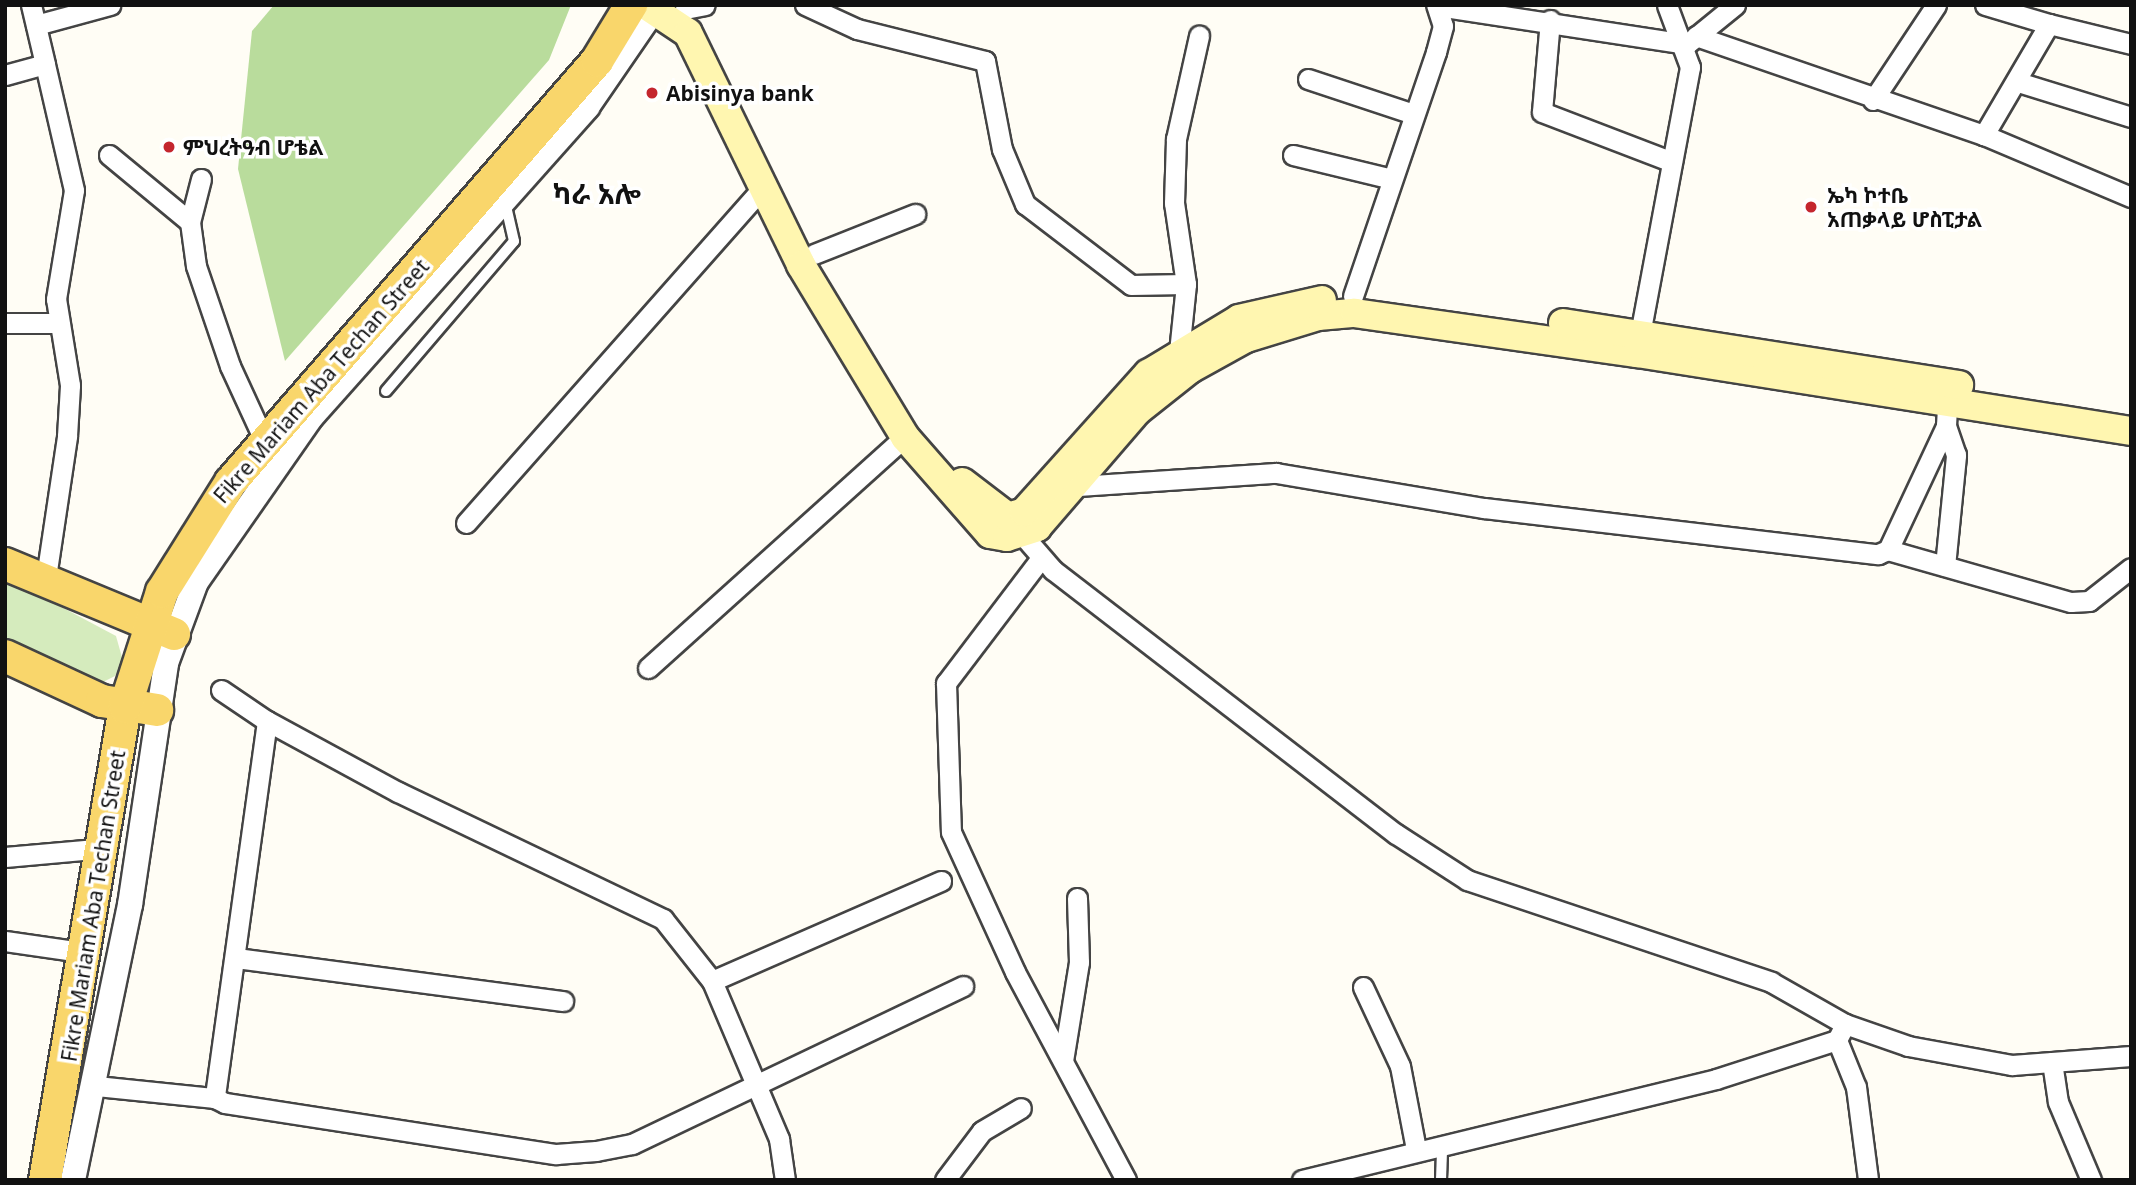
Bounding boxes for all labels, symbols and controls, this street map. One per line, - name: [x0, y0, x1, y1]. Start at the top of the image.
- place label: Abisinya bank: [666, 80, 814, 106]
- marker: Abisinya bank: [644, 85, 660, 101]
- place label: ምህረትዓብ ሆቴል: [183, 134, 323, 160]
- marker: ምህረትዓብ ሆቴል: [161, 139, 177, 155]
- district label: ካራ አሎ: [553, 176, 641, 210]
- place label: ኤካ ኮተቤ አጠቃላይ ሆስፒታል: [1827, 182, 1982, 232]
- marker: ኤካ ኮተቤ አጠቃላይ ሆስፒታል: [1801, 197, 1821, 217]
- street label: Fikre Mariam Aba Techan Street: [208, 254, 434, 508]
- street label: Fikre Mariam Aba Techan Street: [56, 749, 130, 1063]

